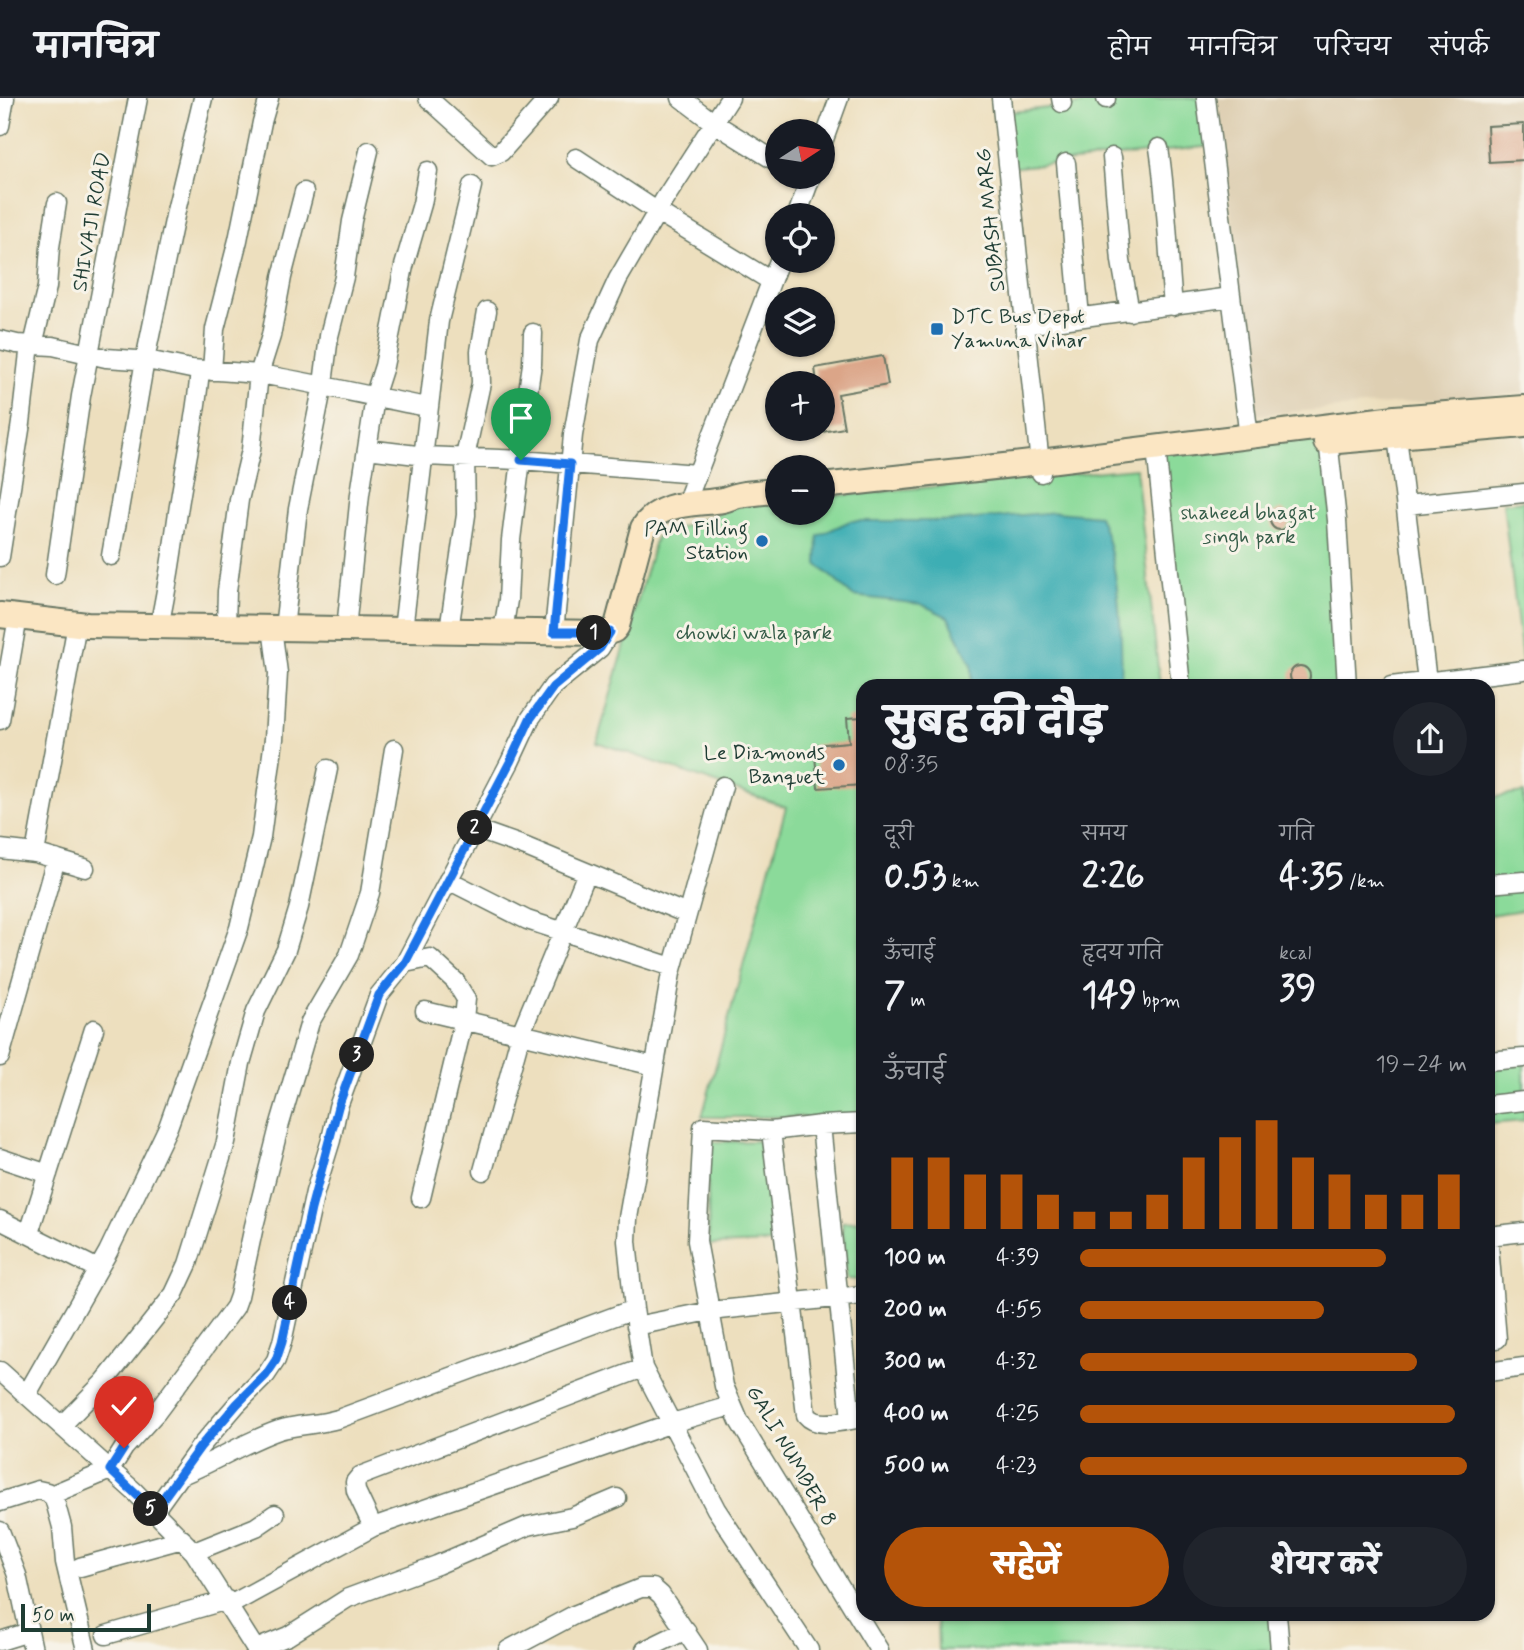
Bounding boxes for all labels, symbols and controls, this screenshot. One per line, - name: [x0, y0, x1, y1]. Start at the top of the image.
- text: मानचित्र: [35, 26, 158, 70]
- text: होम: [1108, 33, 1151, 64]
- text: मानचित्र: [1189, 33, 1277, 64]
- text: परिचय: [1315, 33, 1391, 64]
- text: संपर्क: [1429, 33, 1489, 64]
- north arrow: [765, 119, 835, 189]
- map controls: [765, 119, 835, 525]
- street label: SUBASH MARG: [970, 147, 1012, 293]
- street label: SHIVAJI ROAD: [66, 150, 118, 294]
- button: locate: [765, 203, 835, 273]
- button: layers: [765, 287, 835, 357]
- place label: DTC Bus Depot Yamuna Vihar: [951, 303, 1087, 355]
- marker: DTC Bus Depot Yamuna Vihar: [929, 321, 945, 337]
- button: +: [765, 371, 835, 441]
- pin: [491, 388, 551, 460]
- icon: arrive: [502, 399, 540, 437]
- button: −: [765, 455, 835, 525]
- park label: shaheed bhagat singh park: [1181, 499, 1317, 552]
- place label: PAM Filling Station: [644, 515, 748, 567]
- marker: PAM Filling Station: [754, 533, 770, 549]
- pin: 1: [576, 616, 612, 650]
- park label: chowki wala park: [676, 619, 833, 647]
- text: 1: [589, 620, 598, 645]
- text: सुबह की दौड़: [884, 699, 1105, 748]
- button: share: [1393, 702, 1467, 776]
- place label: Le Diamonds Banquet: [704, 739, 826, 791]
- text: 08:35: [884, 750, 938, 780]
- marker: Le Diamonds Banquet: [831, 757, 847, 773]
- pin: 2: [458, 810, 492, 846]
- text: 2: [470, 815, 479, 840]
- text: दूरी: [884, 822, 914, 847]
- text: समय: [1082, 822, 1127, 847]
- text: गति: [1279, 822, 1314, 847]
- text: 0.53: [884, 854, 947, 900]
- text: 2:26: [1082, 854, 1145, 900]
- text: 4:35: [1279, 854, 1344, 900]
- text: km: [947, 869, 980, 894]
- text: /km: [1344, 869, 1385, 894]
- text: ऊँचाई: [884, 941, 935, 966]
- text: हृदय गति: [1082, 941, 1163, 966]
- text: kcal: [1279, 941, 1311, 966]
- text: 39: [1279, 966, 1316, 1012]
- text: 7: [884, 973, 905, 1019]
- text: 149: [1082, 973, 1137, 1019]
- text: m: [905, 988, 926, 1013]
- text: bpm: [1137, 988, 1180, 1013]
- pin: 3: [340, 1038, 374, 1072]
- text: 3: [352, 1042, 361, 1067]
- text: 19–24 m: [1376, 1050, 1467, 1080]
- text: ऊँचाई: [884, 1058, 946, 1088]
- text: 100 m: [884, 1243, 946, 1273]
- text: 4:39: [996, 1243, 1040, 1273]
- pin: 4: [272, 1286, 308, 1320]
- text: 4: [284, 1290, 295, 1315]
- text: 200 m: [884, 1295, 947, 1325]
- text: 4:55: [996, 1295, 1042, 1325]
- text: 300 m: [884, 1347, 946, 1377]
- text: 4:32: [996, 1347, 1038, 1377]
- pin: [94, 1376, 154, 1448]
- street label: GALI NUMBER 8: [739, 1381, 843, 1531]
- icon: check: [105, 1387, 143, 1425]
- text: 400 m: [884, 1399, 949, 1429]
- text: 4:25: [996, 1399, 1039, 1429]
- text: 500 m: [884, 1451, 949, 1481]
- text: 4:23: [996, 1451, 1037, 1481]
- pin: 5: [134, 1492, 168, 1526]
- text: 5: [145, 1496, 156, 1521]
- button: सहेजें: [884, 1527, 1169, 1607]
- button: शेयर करें: [1183, 1527, 1467, 1607]
- scale bar: [21, 1601, 150, 1633]
- text: 50 m: [32, 1603, 75, 1628]

